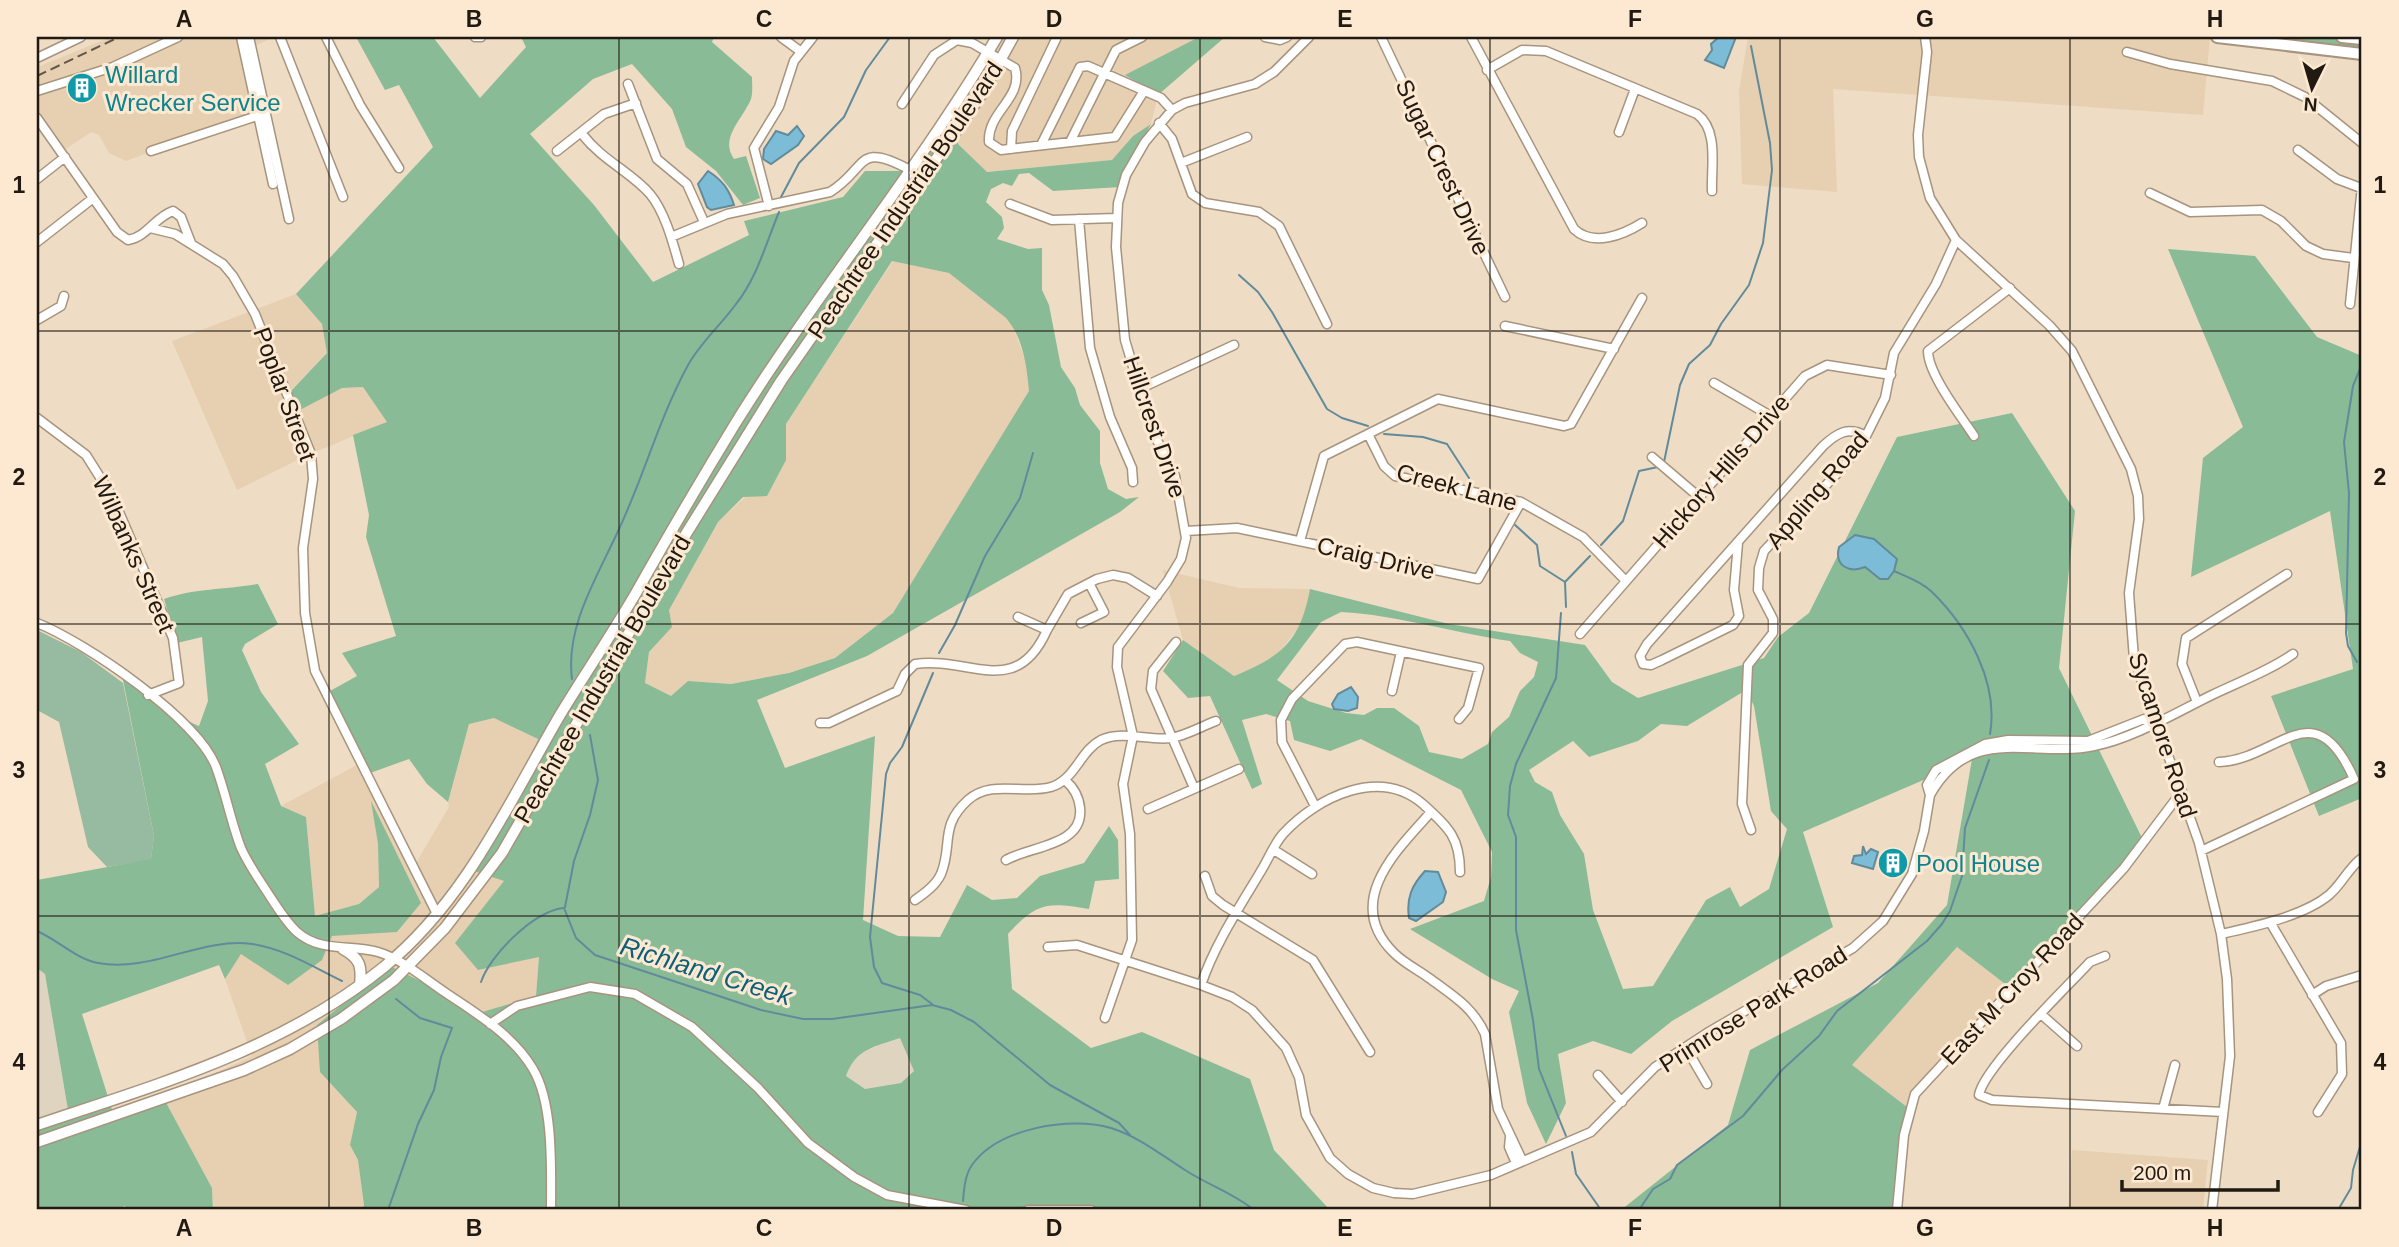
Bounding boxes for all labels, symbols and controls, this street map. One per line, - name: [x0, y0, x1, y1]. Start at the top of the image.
- text: A: [176, 6, 192, 32]
- text: B: [466, 6, 482, 32]
- text: C: [756, 6, 772, 32]
- text: D: [1046, 6, 1062, 32]
- text: E: [1337, 6, 1353, 32]
- text: F: [1628, 6, 1642, 32]
- text: G: [1916, 6, 1934, 32]
- text: H: [2207, 6, 2223, 32]
- north arrow: [2276, 52, 2346, 122]
- street label: Peachtree Industrial Boulevard: [802, 56, 1008, 344]
- place label: Willard Wrecker Service: [105, 61, 281, 116]
- building icon: Willard Wrecker Service: [65, 71, 99, 105]
- street label: Sugar Crest Drive: [1390, 75, 1496, 259]
- text: N: [2303, 93, 2318, 115]
- text: 1: [13, 172, 26, 198]
- text: 1: [2374, 172, 2387, 198]
- street label: Poplar Street: [248, 324, 322, 465]
- street label: Hillcrest Drive: [1118, 353, 1192, 501]
- street label: Hickory Hills Drive: [1647, 389, 1795, 553]
- street label: Appling Road: [1760, 426, 1874, 554]
- street label: Creek Lane: [1394, 458, 1520, 516]
- text: 2: [13, 464, 25, 490]
- text: 2: [2374, 464, 2386, 490]
- street label: Wilbanks Street: [87, 472, 181, 637]
- street label: Peachtree Industrial Boulevard: [508, 530, 696, 828]
- street label: Craig Drive: [1314, 531, 1438, 585]
- street label: Sycamore Road: [2124, 649, 2202, 821]
- text: 3: [13, 757, 25, 783]
- text: 3: [2374, 757, 2386, 783]
- building icon: Pool House: [1876, 846, 1910, 880]
- place label: Pool House: [1916, 850, 2040, 877]
- street label: East M Croy Road: [1935, 908, 2089, 1070]
- water label: Richland Creek: [617, 931, 797, 1012]
- street label: Primrose Park Road: [1654, 940, 1852, 1078]
- text: 4: [13, 1049, 26, 1075]
- text: 4: [2374, 1049, 2387, 1075]
- scale bar: [2122, 1149, 2278, 1193]
- text: 200 m: [2133, 1161, 2191, 1184]
- text: A: [176, 1215, 192, 1241]
- text: B: [466, 1215, 482, 1241]
- text: C: [756, 1215, 772, 1241]
- text: D: [1046, 1215, 1062, 1241]
- text: E: [1337, 1215, 1353, 1241]
- text: F: [1628, 1215, 1642, 1241]
- text: G: [1916, 1215, 1934, 1241]
- text: H: [2207, 1215, 2223, 1241]

